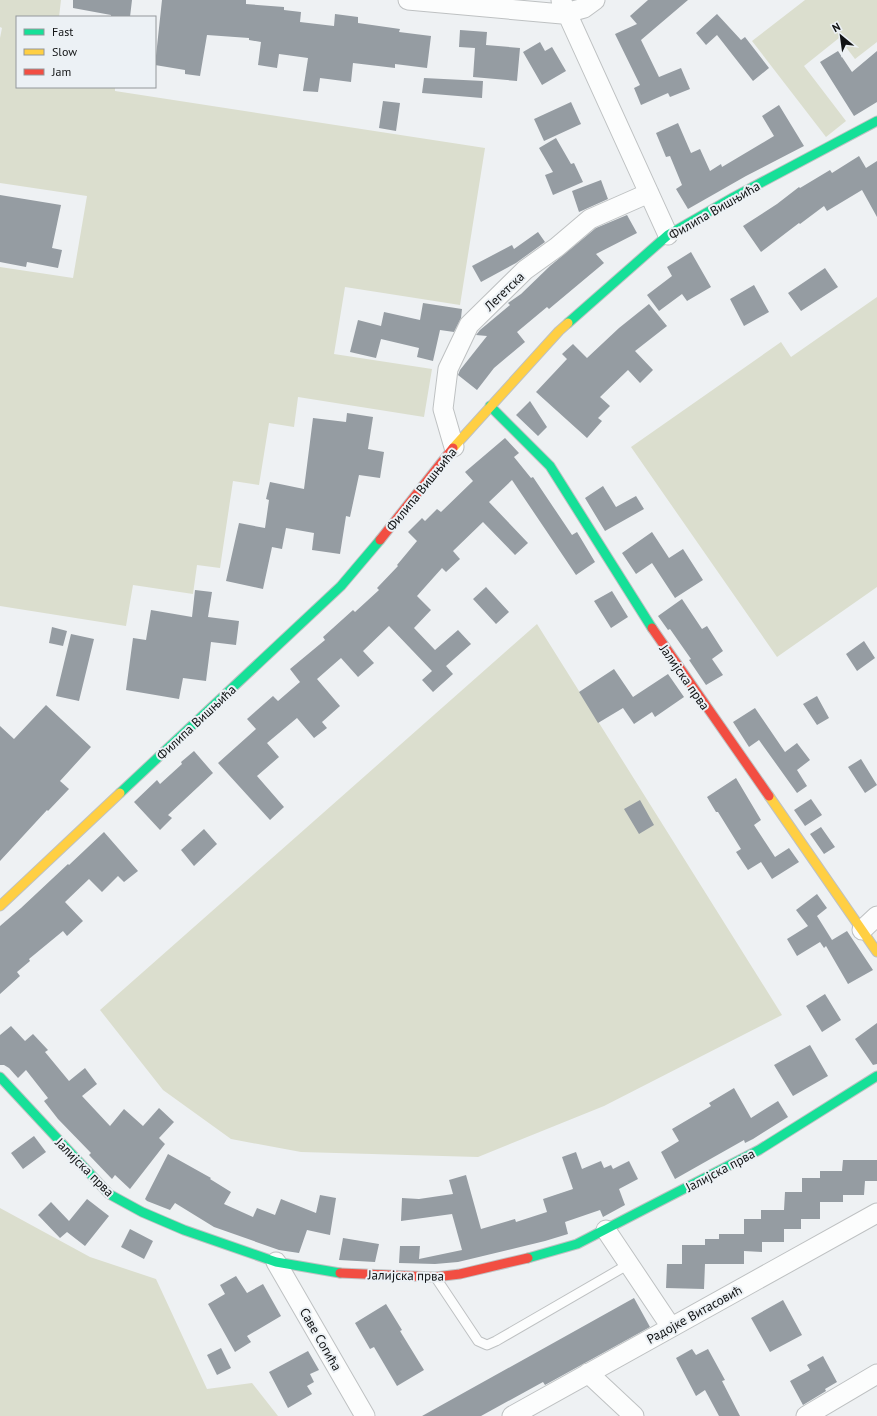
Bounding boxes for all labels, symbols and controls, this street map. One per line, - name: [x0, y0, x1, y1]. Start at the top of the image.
- legend: [16, 16, 156, 88]
- north arrow: [821, 16, 861, 56]
- text: N: [830, 19, 843, 35]
- text: Fast: [52, 24, 73, 39]
- text: Slow: [52, 44, 77, 59]
- text: Jam: [51, 64, 71, 79]
- street label: Филипа Вишњића: [666, 177, 763, 243]
- street label: Легетска: [480, 268, 528, 315]
- street label: Филипа Вишњића: [382, 444, 460, 535]
- street label: Јалијска прва: [655, 640, 713, 713]
- street label: Филипа Вишњића: [153, 681, 240, 764]
- street label: Јалијска прва: [51, 1134, 118, 1200]
- street label: Јалијска прва: [682, 1145, 758, 1196]
- street label: Јалијска прва: [367, 1266, 444, 1285]
- street label: Радојке Витасовић: [644, 1281, 745, 1348]
- street label: Саве Согића: [296, 1305, 345, 1374]

